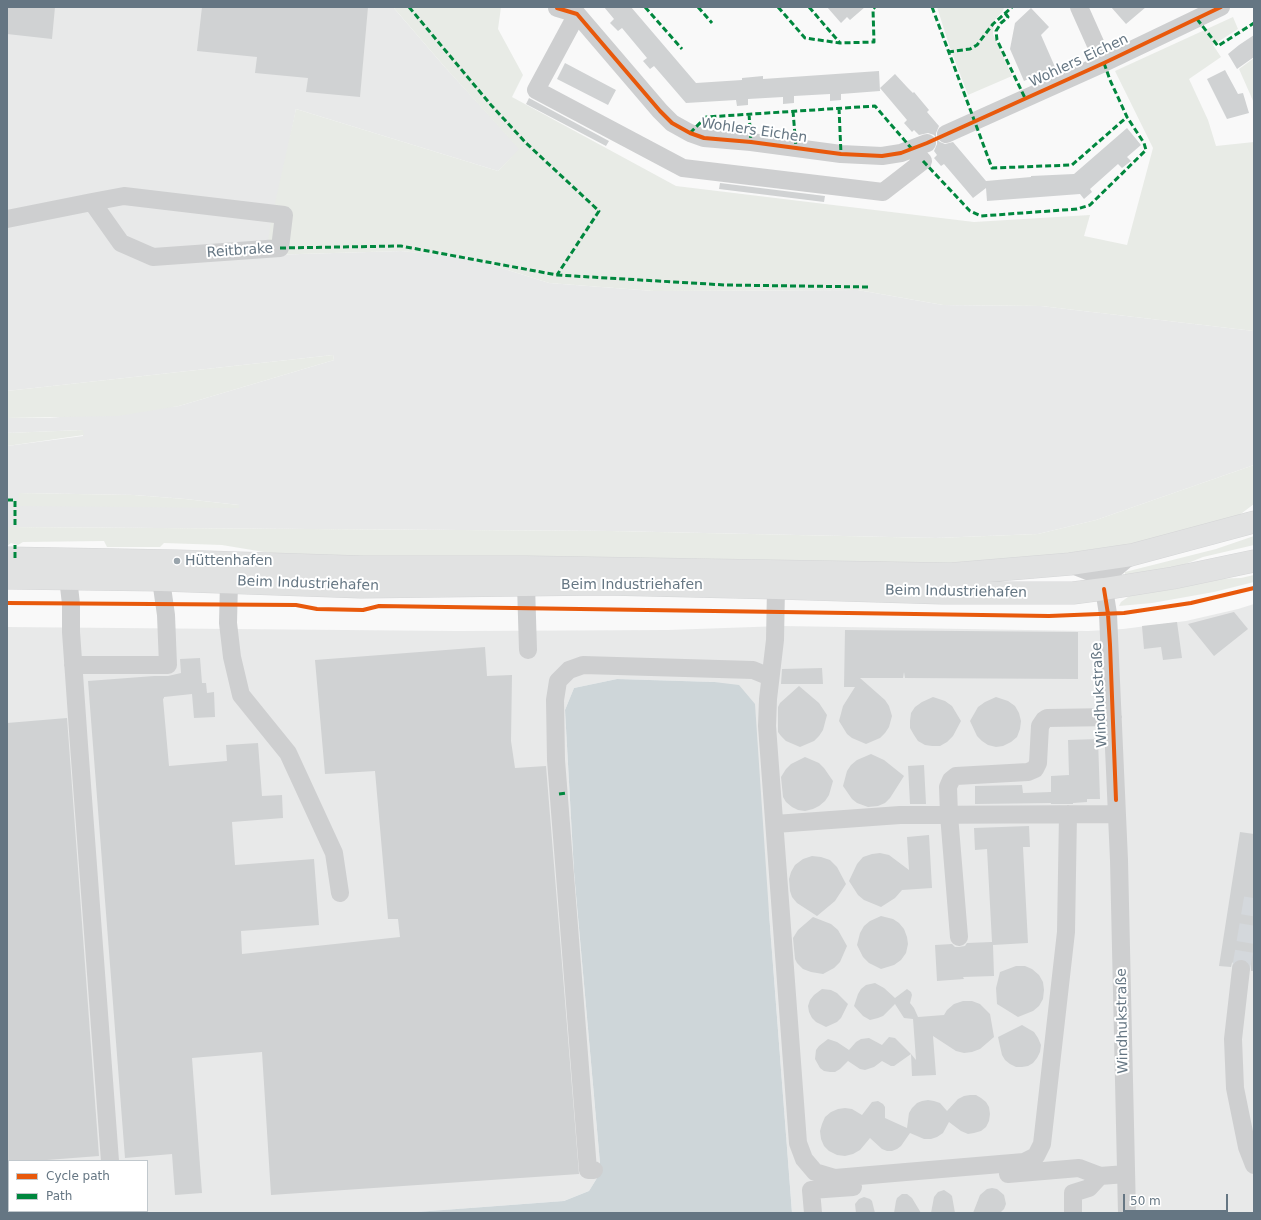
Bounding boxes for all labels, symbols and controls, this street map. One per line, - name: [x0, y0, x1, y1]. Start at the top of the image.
- street label: Wohlers Eichen: [1027, 31, 1131, 91]
- street label: Wohlers Eichen: [700, 115, 808, 147]
- street label: Reitbrake: [206, 240, 274, 262]
- place label: Hüttenhafen: [185, 553, 273, 569]
- marker: Hüttenhafen: [172, 556, 182, 566]
- street label: Beim Industriehafen: [237, 573, 379, 595]
- street label: Beim Industriehafen: [561, 577, 703, 593]
- street label: Beim Industriehafen: [885, 582, 1027, 602]
- street label: Windhukstraße: [1089, 642, 1111, 748]
- street label: Windhukstraße: [1114, 968, 1132, 1074]
- legend: [8, 1160, 148, 1212]
- text: Cycle path: [46, 1169, 110, 1183]
- scale bar: [1125, 1186, 1230, 1212]
- text: Path: [46, 1189, 72, 1203]
- text: 50 m: [1130, 1194, 1161, 1208]

